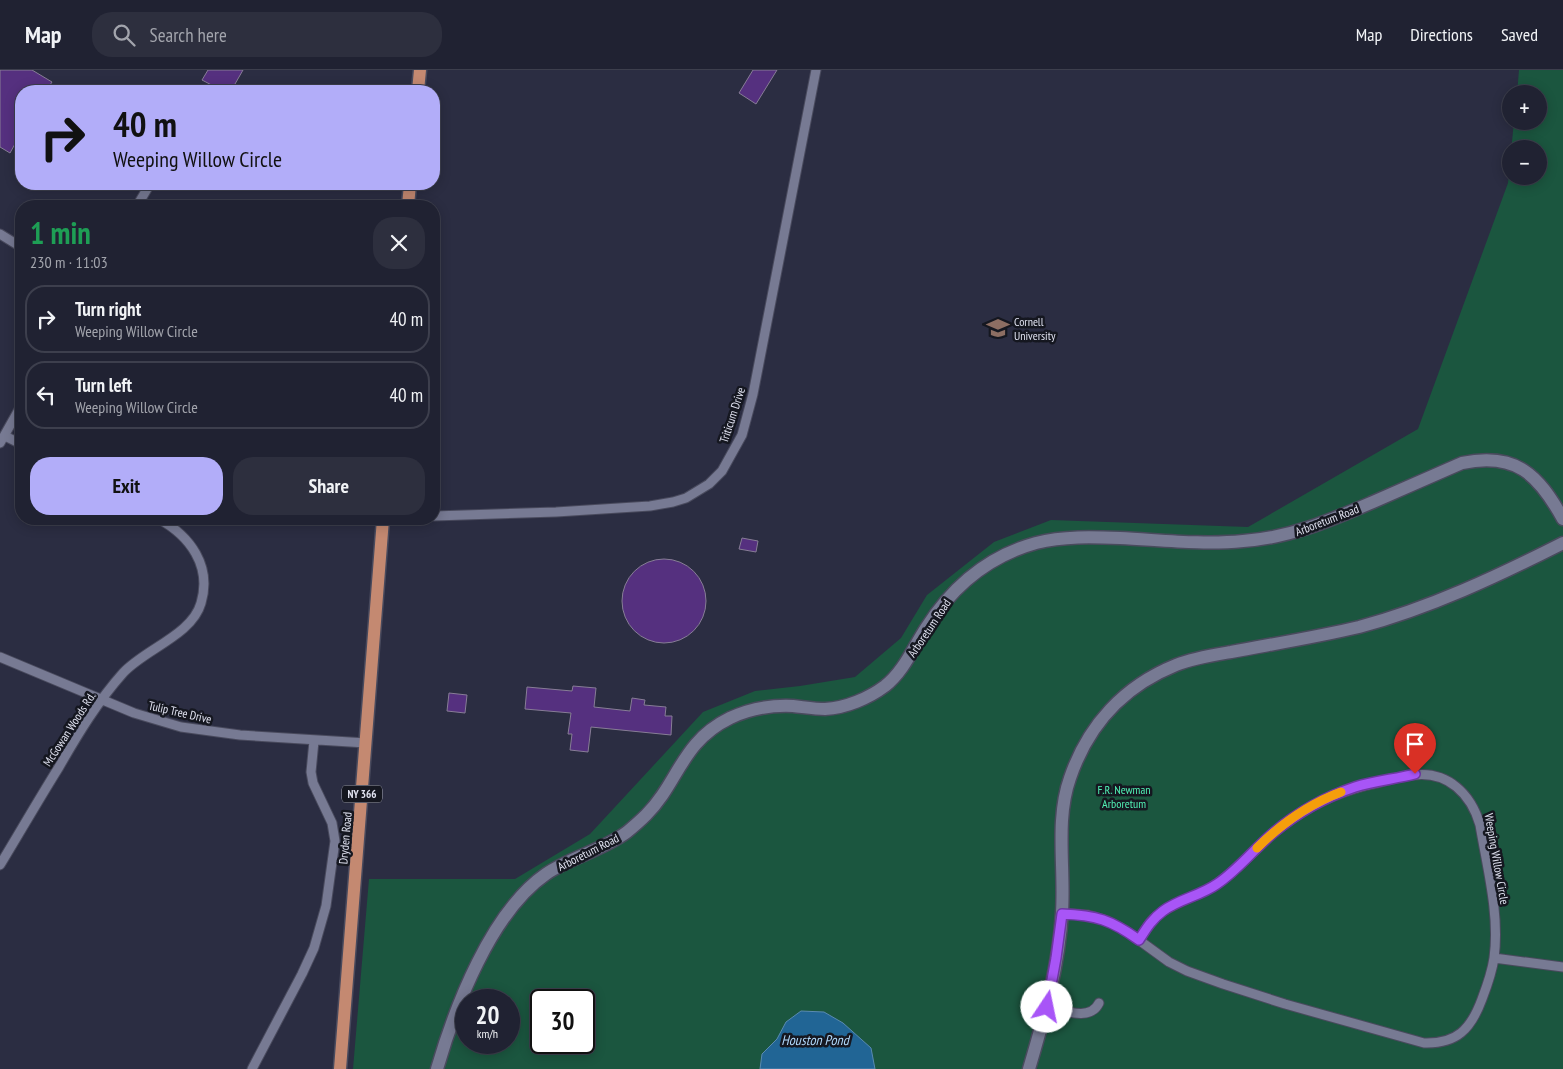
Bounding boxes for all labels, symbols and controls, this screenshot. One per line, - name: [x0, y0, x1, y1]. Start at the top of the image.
- search box: [92, 12, 442, 57]
- text: Map: [25, 19, 62, 50]
- icon: search: [110, 21, 138, 49]
- text: Search here: [150, 23, 227, 47]
- text: Map: [1356, 23, 1382, 46]
- text: Directions: [1410, 23, 1473, 46]
- text: Saved: [1501, 23, 1538, 46]
- map controls: [1502, 85, 1547, 185]
- button: +: [1502, 85, 1547, 130]
- text: 40 m: [113, 101, 177, 147]
- icon: right: [30, 105, 95, 170]
- button: −: [1502, 140, 1547, 185]
- text: Weeping Willow Circle: [113, 145, 282, 173]
- text: 1 min: [30, 213, 91, 252]
- button: close: [373, 217, 425, 269]
- text: 230 m · 11:03: [30, 252, 108, 272]
- text: Turn right: [75, 297, 141, 321]
- icon: right: [32, 305, 60, 333]
- text: 40 m: [390, 307, 423, 331]
- place label: Cornell University: [1014, 314, 1056, 343]
- school or university icon: Cornell University: [985, 315, 1011, 341]
- text: Weeping Willow Circle: [75, 321, 198, 341]
- text: Turn left: [75, 373, 132, 397]
- icon: left: [32, 381, 60, 409]
- text: 40 m: [390, 383, 423, 407]
- street label: Triticum Drive: [716, 385, 748, 445]
- text: Weeping Willow Circle: [75, 397, 198, 417]
- button: Exit: [30, 457, 223, 515]
- button: Share: [233, 457, 425, 515]
- street label: Arboretum Road: [1293, 501, 1361, 539]
- street label: Arboretum Road: [904, 596, 954, 660]
- street label: McGowan Woods Rd.: [39, 689, 99, 769]
- street label: Tulip Tree Drive: [147, 697, 213, 727]
- pin: [1394, 723, 1436, 774]
- icon: arrive: [1401, 730, 1429, 758]
- park label: F.R. Newman Arboretum: [1097, 782, 1151, 811]
- road number: NY 366: [342, 786, 382, 802]
- street label: Dryden Road: [335, 811, 355, 865]
- street label: Weeping Willow Circle: [1482, 812, 1512, 906]
- street label: Arboretum Road: [555, 830, 621, 874]
- position arrow: [1020, 980, 1072, 1032]
- speed limit sign: 30: [530, 989, 595, 1054]
- text: 20: [476, 999, 499, 1031]
- text: km/h: [477, 1026, 498, 1041]
- water label: Houston Pond: [781, 1031, 851, 1049]

